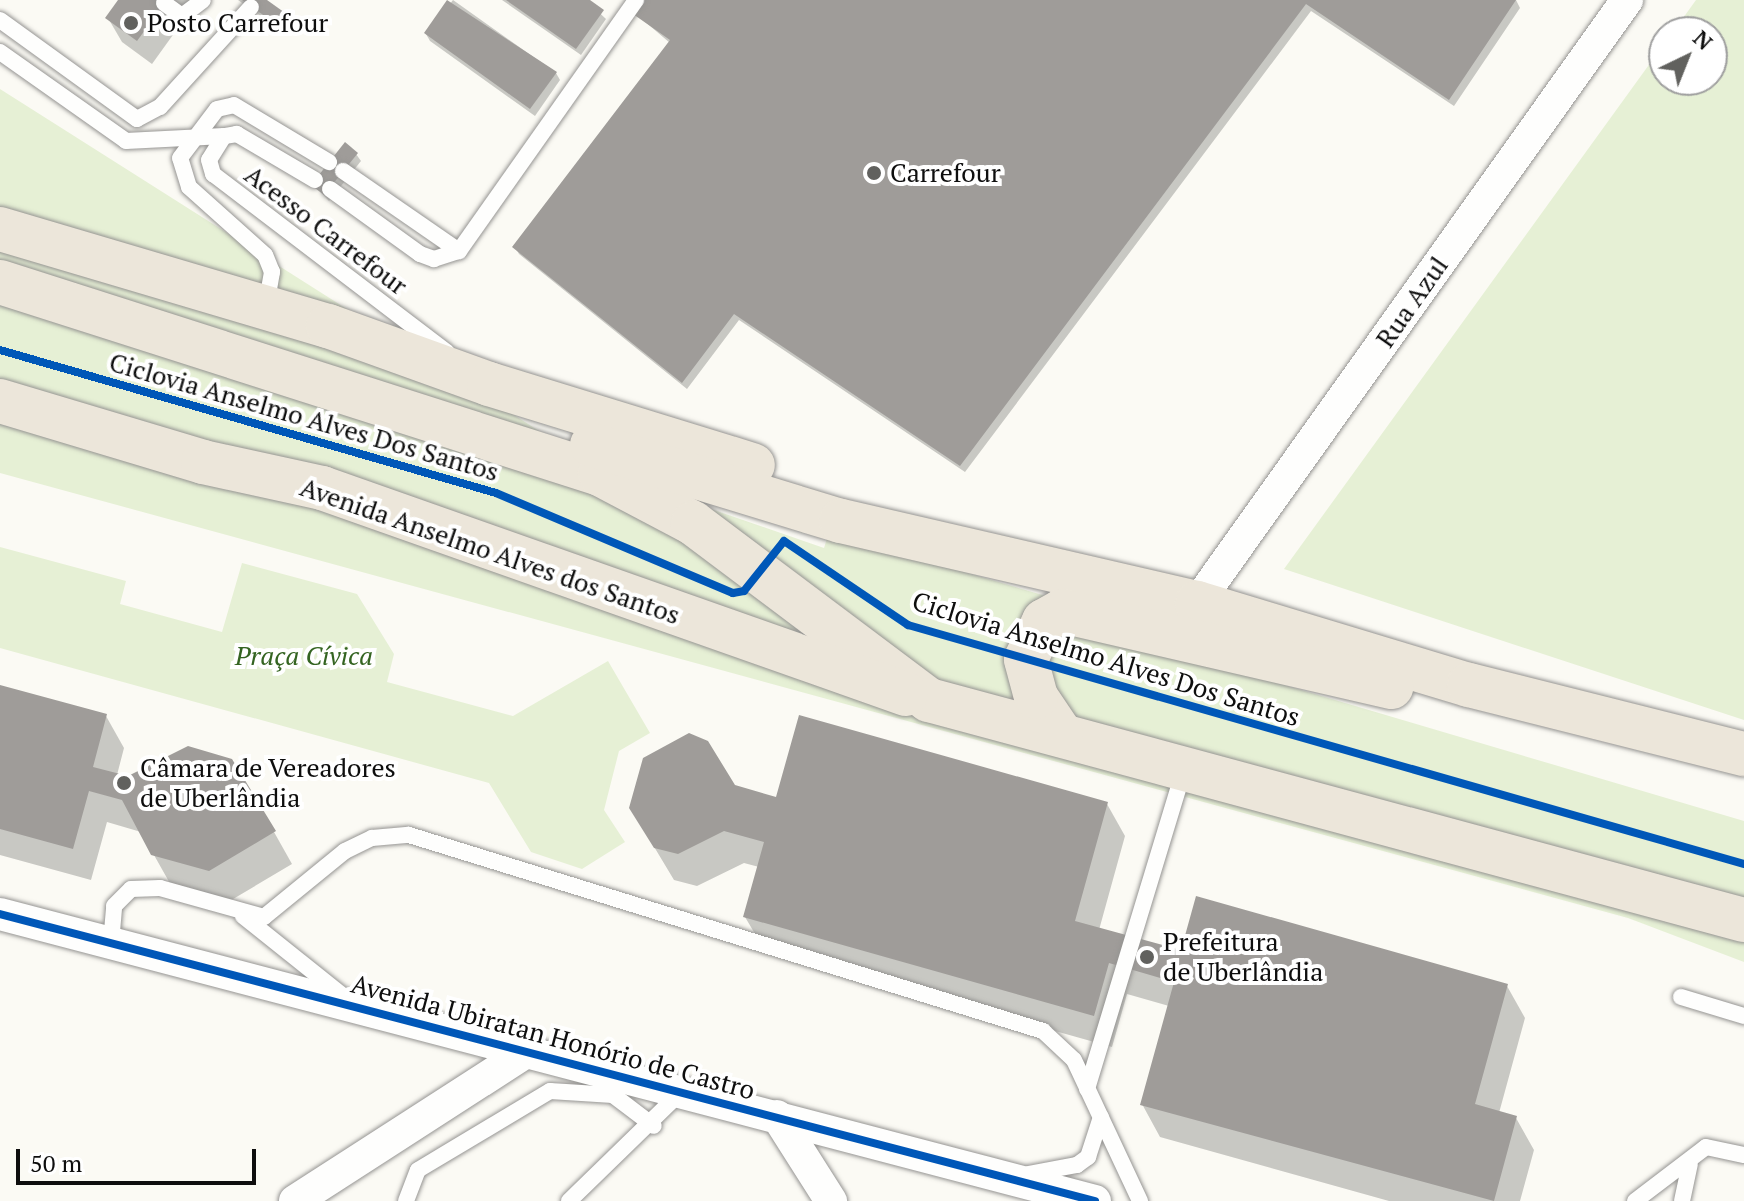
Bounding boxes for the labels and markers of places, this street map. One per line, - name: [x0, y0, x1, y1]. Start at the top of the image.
- place label: Posto Carrefour: [147, 7, 328, 39]
- marker: Posto Carrefour: [122, 14, 140, 32]
- place label: Carrefour: [890, 157, 1001, 189]
- marker: Carrefour: [865, 164, 883, 182]
- place label: Câmara de Vereadores de Uberlândia: [140, 752, 397, 814]
- marker: Câmara de Vereadores de Uberlândia: [115, 774, 133, 792]
- place label: Prefeitura de Uberlândia: [1163, 926, 1323, 988]
- marker: Prefeitura de Uberlândia: [1138, 948, 1156, 966]

